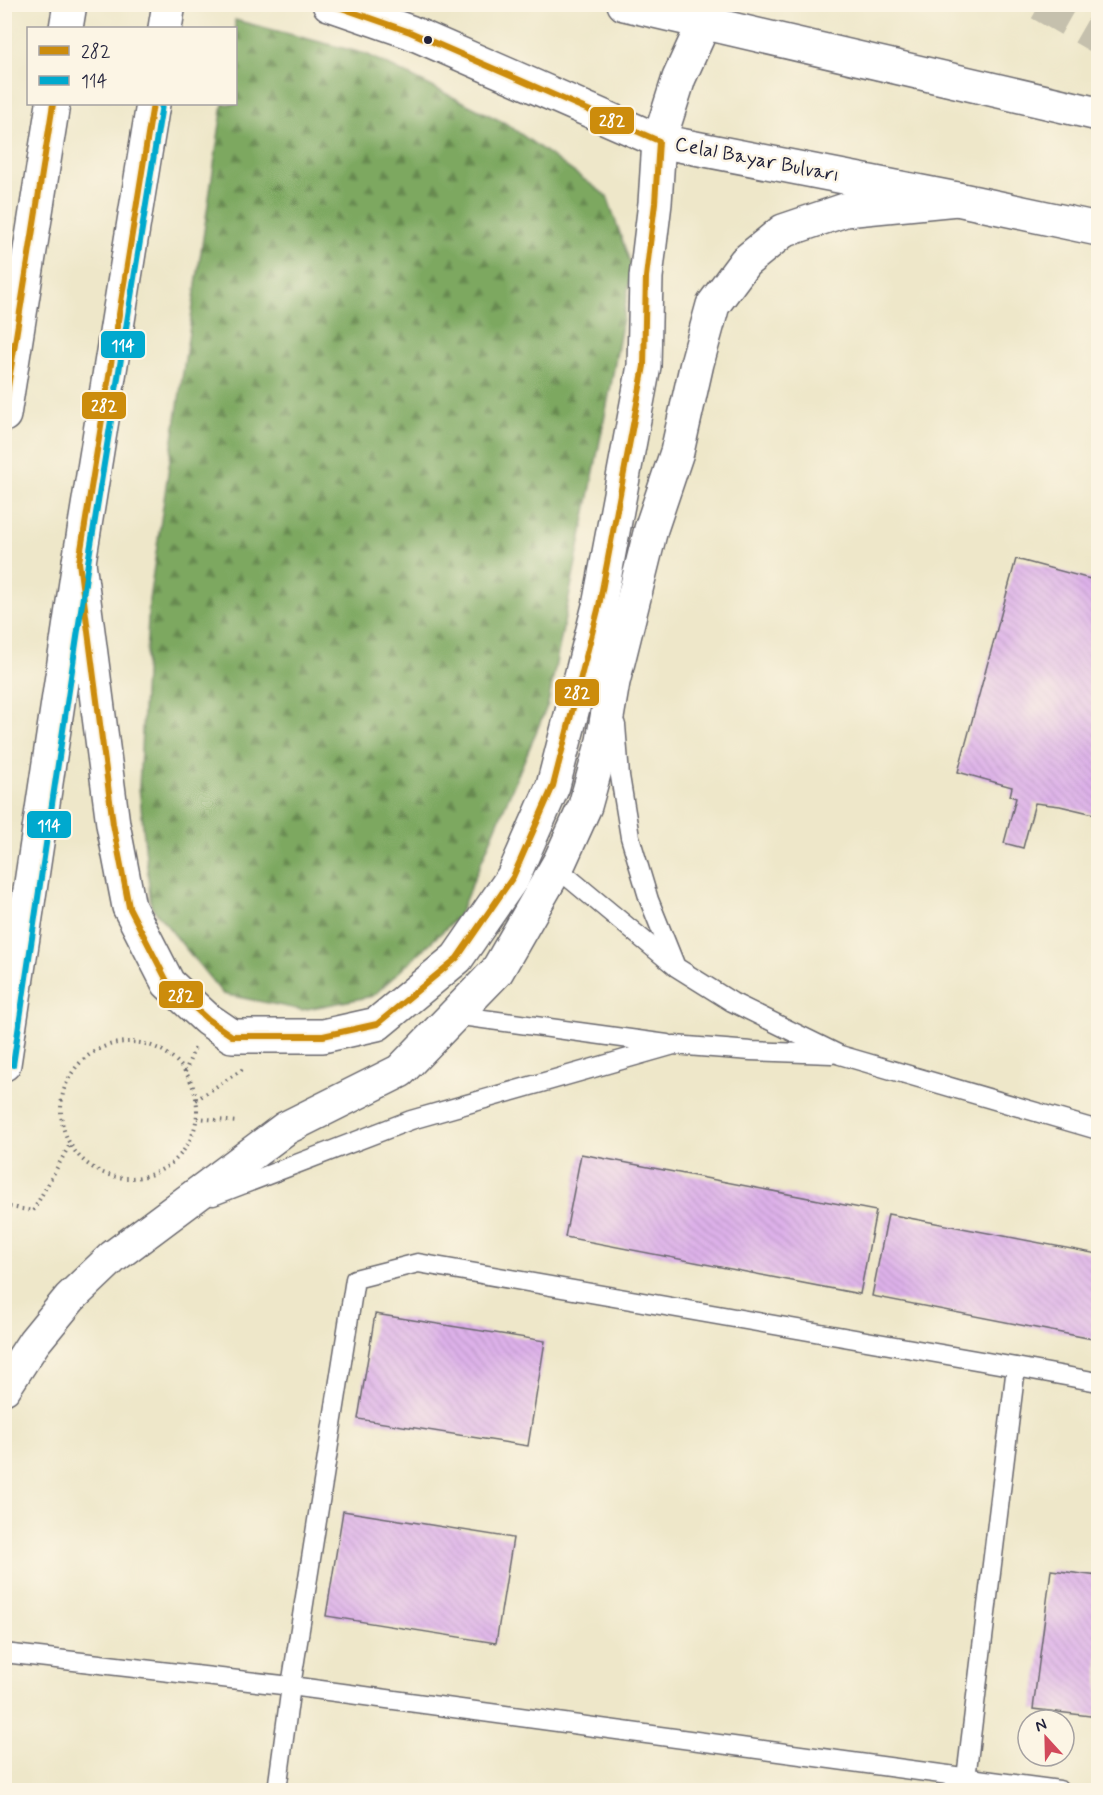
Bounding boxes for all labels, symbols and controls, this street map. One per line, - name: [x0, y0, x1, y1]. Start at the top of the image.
- legend: [27, 27, 237, 105]
- unlabelled marker: [422, 34, 434, 46]
- text: 282: [81, 40, 111, 64]
- text: 114: [81, 70, 108, 94]
- line badge: 282: [589, 106, 635, 135]
- text: 282: [599, 111, 626, 132]
- street label: Celal Bayar Bulvarı: [673, 131, 841, 189]
- line badge: 114: [100, 330, 146, 359]
- text: 114: [111, 336, 135, 357]
- line badge: 282: [81, 391, 127, 420]
- text: 282: [91, 396, 118, 417]
- line badge: 282: [554, 678, 600, 707]
- text: 282: [564, 683, 591, 704]
- line badge: 114: [26, 810, 72, 839]
- text: 114: [37, 816, 61, 837]
- line badge: 282: [158, 980, 204, 1009]
- text: 282: [168, 986, 195, 1007]
- north arrow: [1016, 1708, 1076, 1768]
- text: N: [1032, 1714, 1050, 1737]

